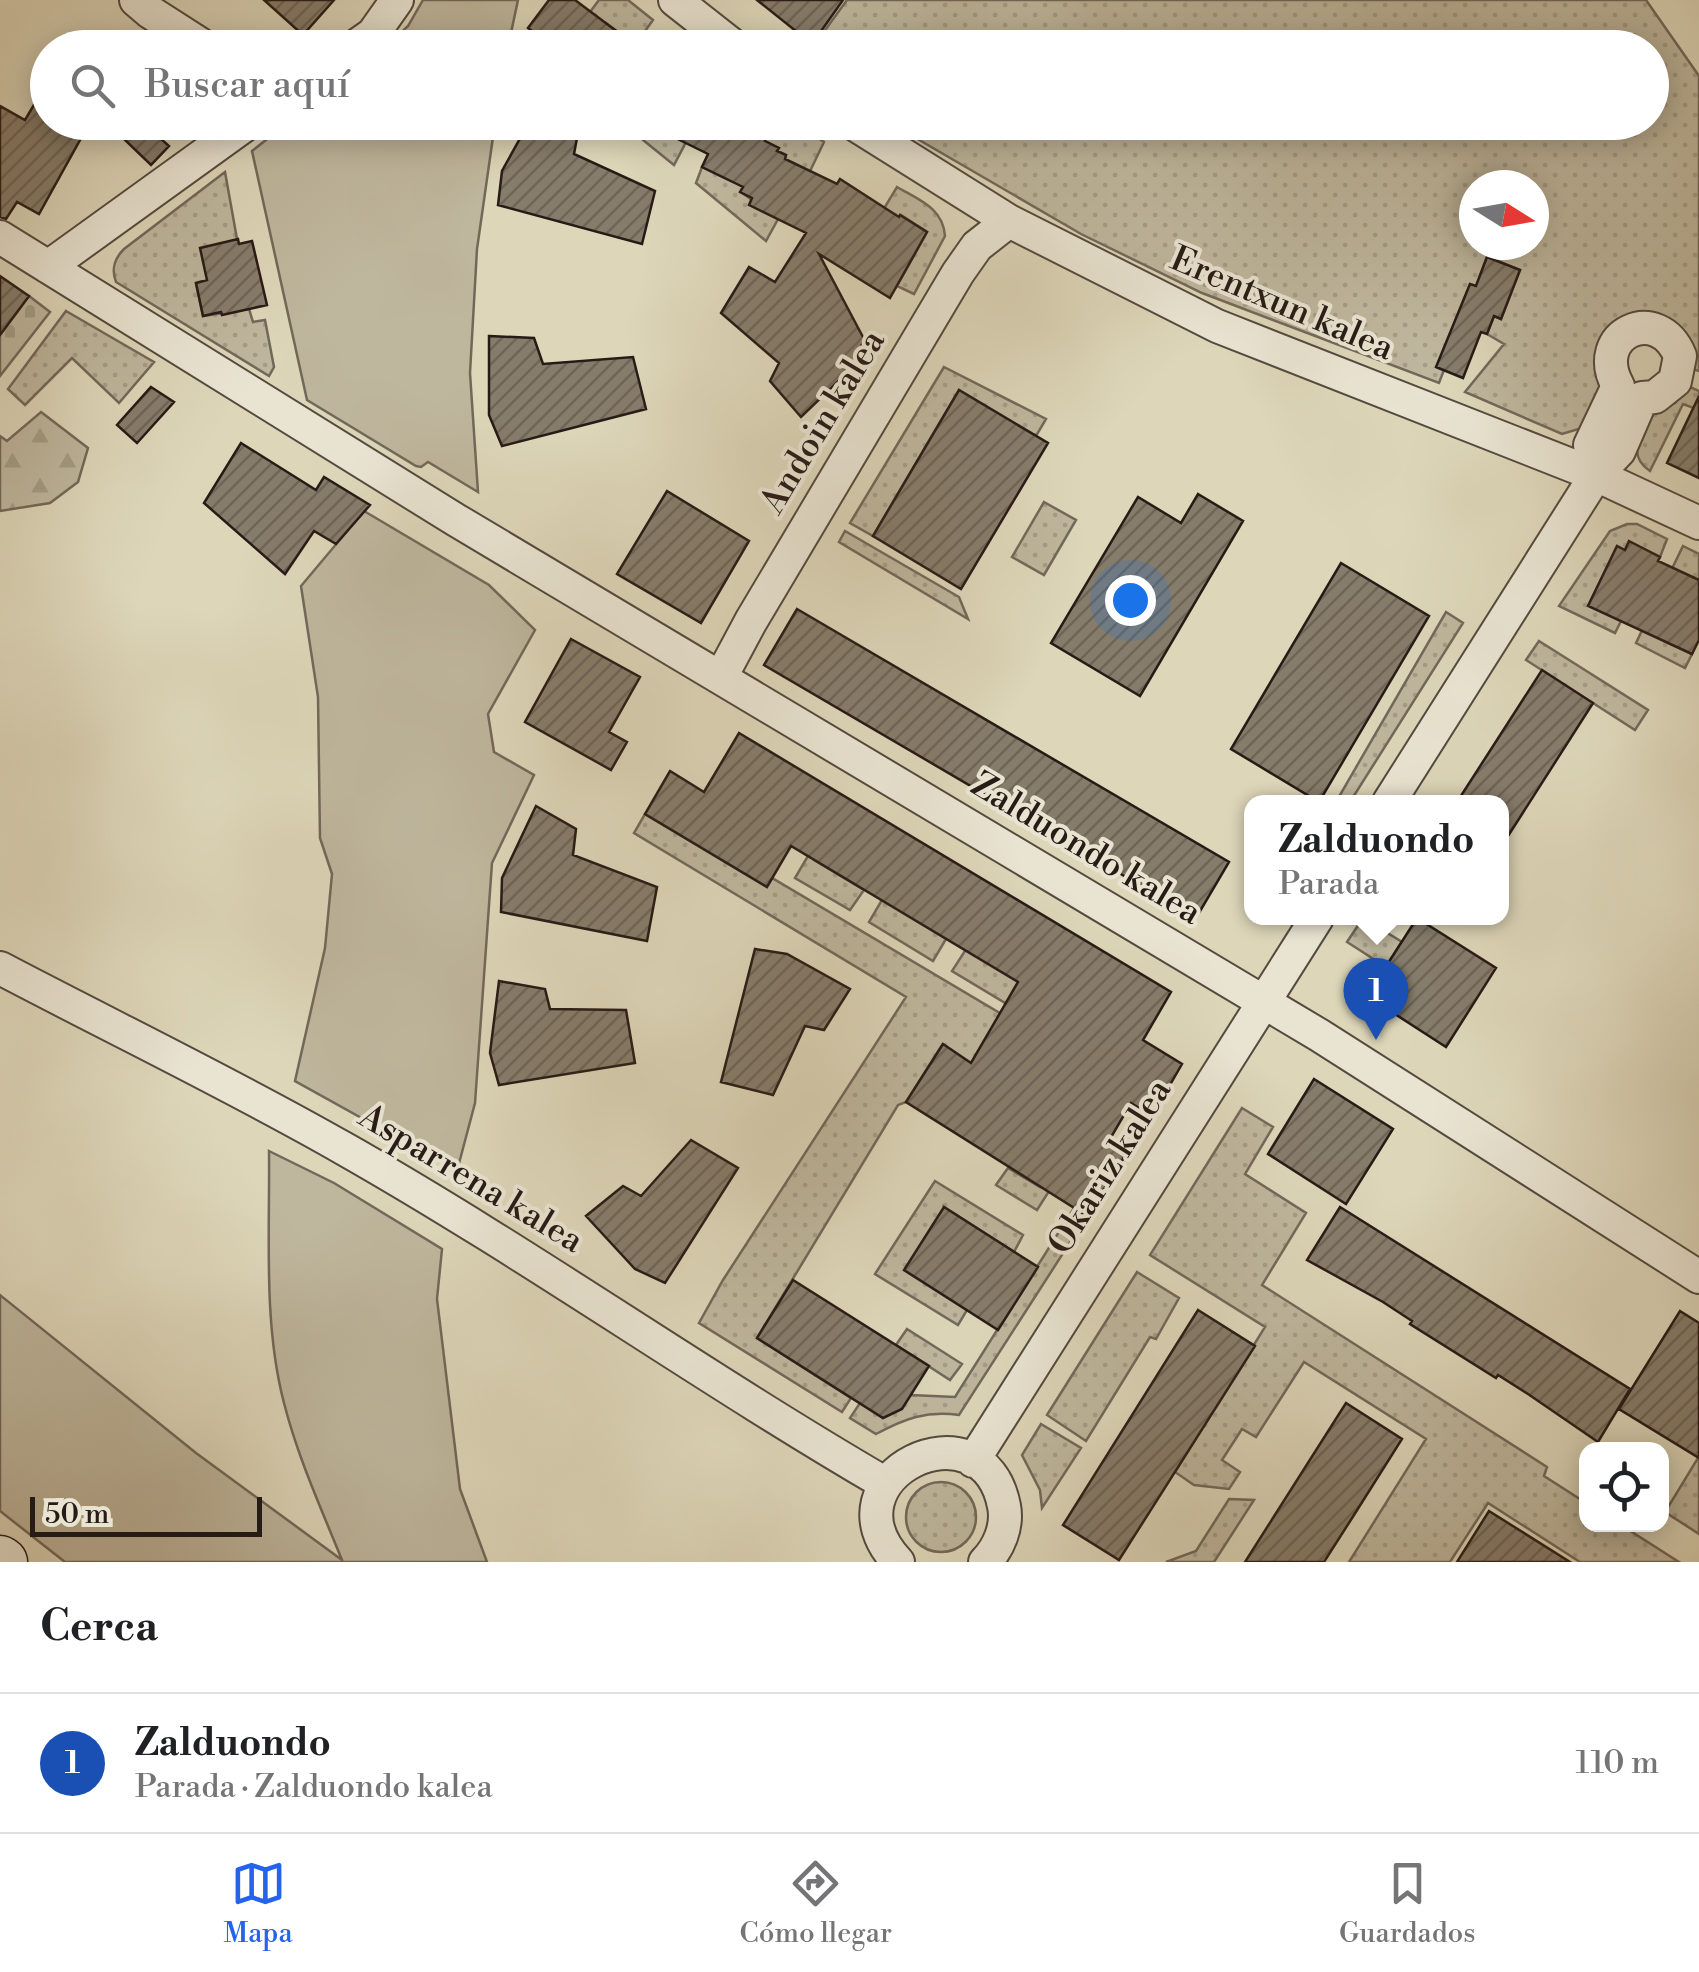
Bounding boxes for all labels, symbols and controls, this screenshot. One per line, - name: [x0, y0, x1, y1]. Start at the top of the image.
- search box: [30, 30, 1669, 140]
- icon: search: [65, 58, 120, 113]
- text: Buscar aquí: [145, 62, 350, 109]
- north arrow: [1459, 170, 1549, 260]
- street label: Erentxun kalea: [1164, 238, 1400, 371]
- street label: Andoin kalea: [751, 322, 895, 523]
- your location: [1105, 575, 1156, 626]
- street label: Zalduondo kalea: [963, 763, 1209, 935]
- popup: [1244, 795, 1509, 925]
- text: Zalduondo: [1278, 817, 1475, 864]
- text: Parada: [1278, 864, 1379, 904]
- pin: 1: [1344, 958, 1408, 1040]
- street label: Okariz kalea: [1039, 1071, 1181, 1263]
- street label: Asparrena kalea: [350, 1095, 591, 1263]
- map controls: [1579, 1442, 1669, 1532]
- button: locate: [1579, 1442, 1669, 1532]
- scale bar: [30, 1492, 262, 1536]
- text: 50 m: [45, 1497, 109, 1532]
- text: Cerca: [40, 1601, 158, 1654]
- text: Zalduondo: [135, 1720, 331, 1767]
- text: 1: [65, 1743, 80, 1783]
- text: 110 m: [1576, 1743, 1659, 1783]
- text: Parada · Zalduondo kalea: [135, 1767, 493, 1807]
- tab: Mapa: [223, 1856, 293, 1951]
- tab: Cómo llegar: [740, 1856, 892, 1951]
- tab: Guardados: [1339, 1856, 1476, 1951]

